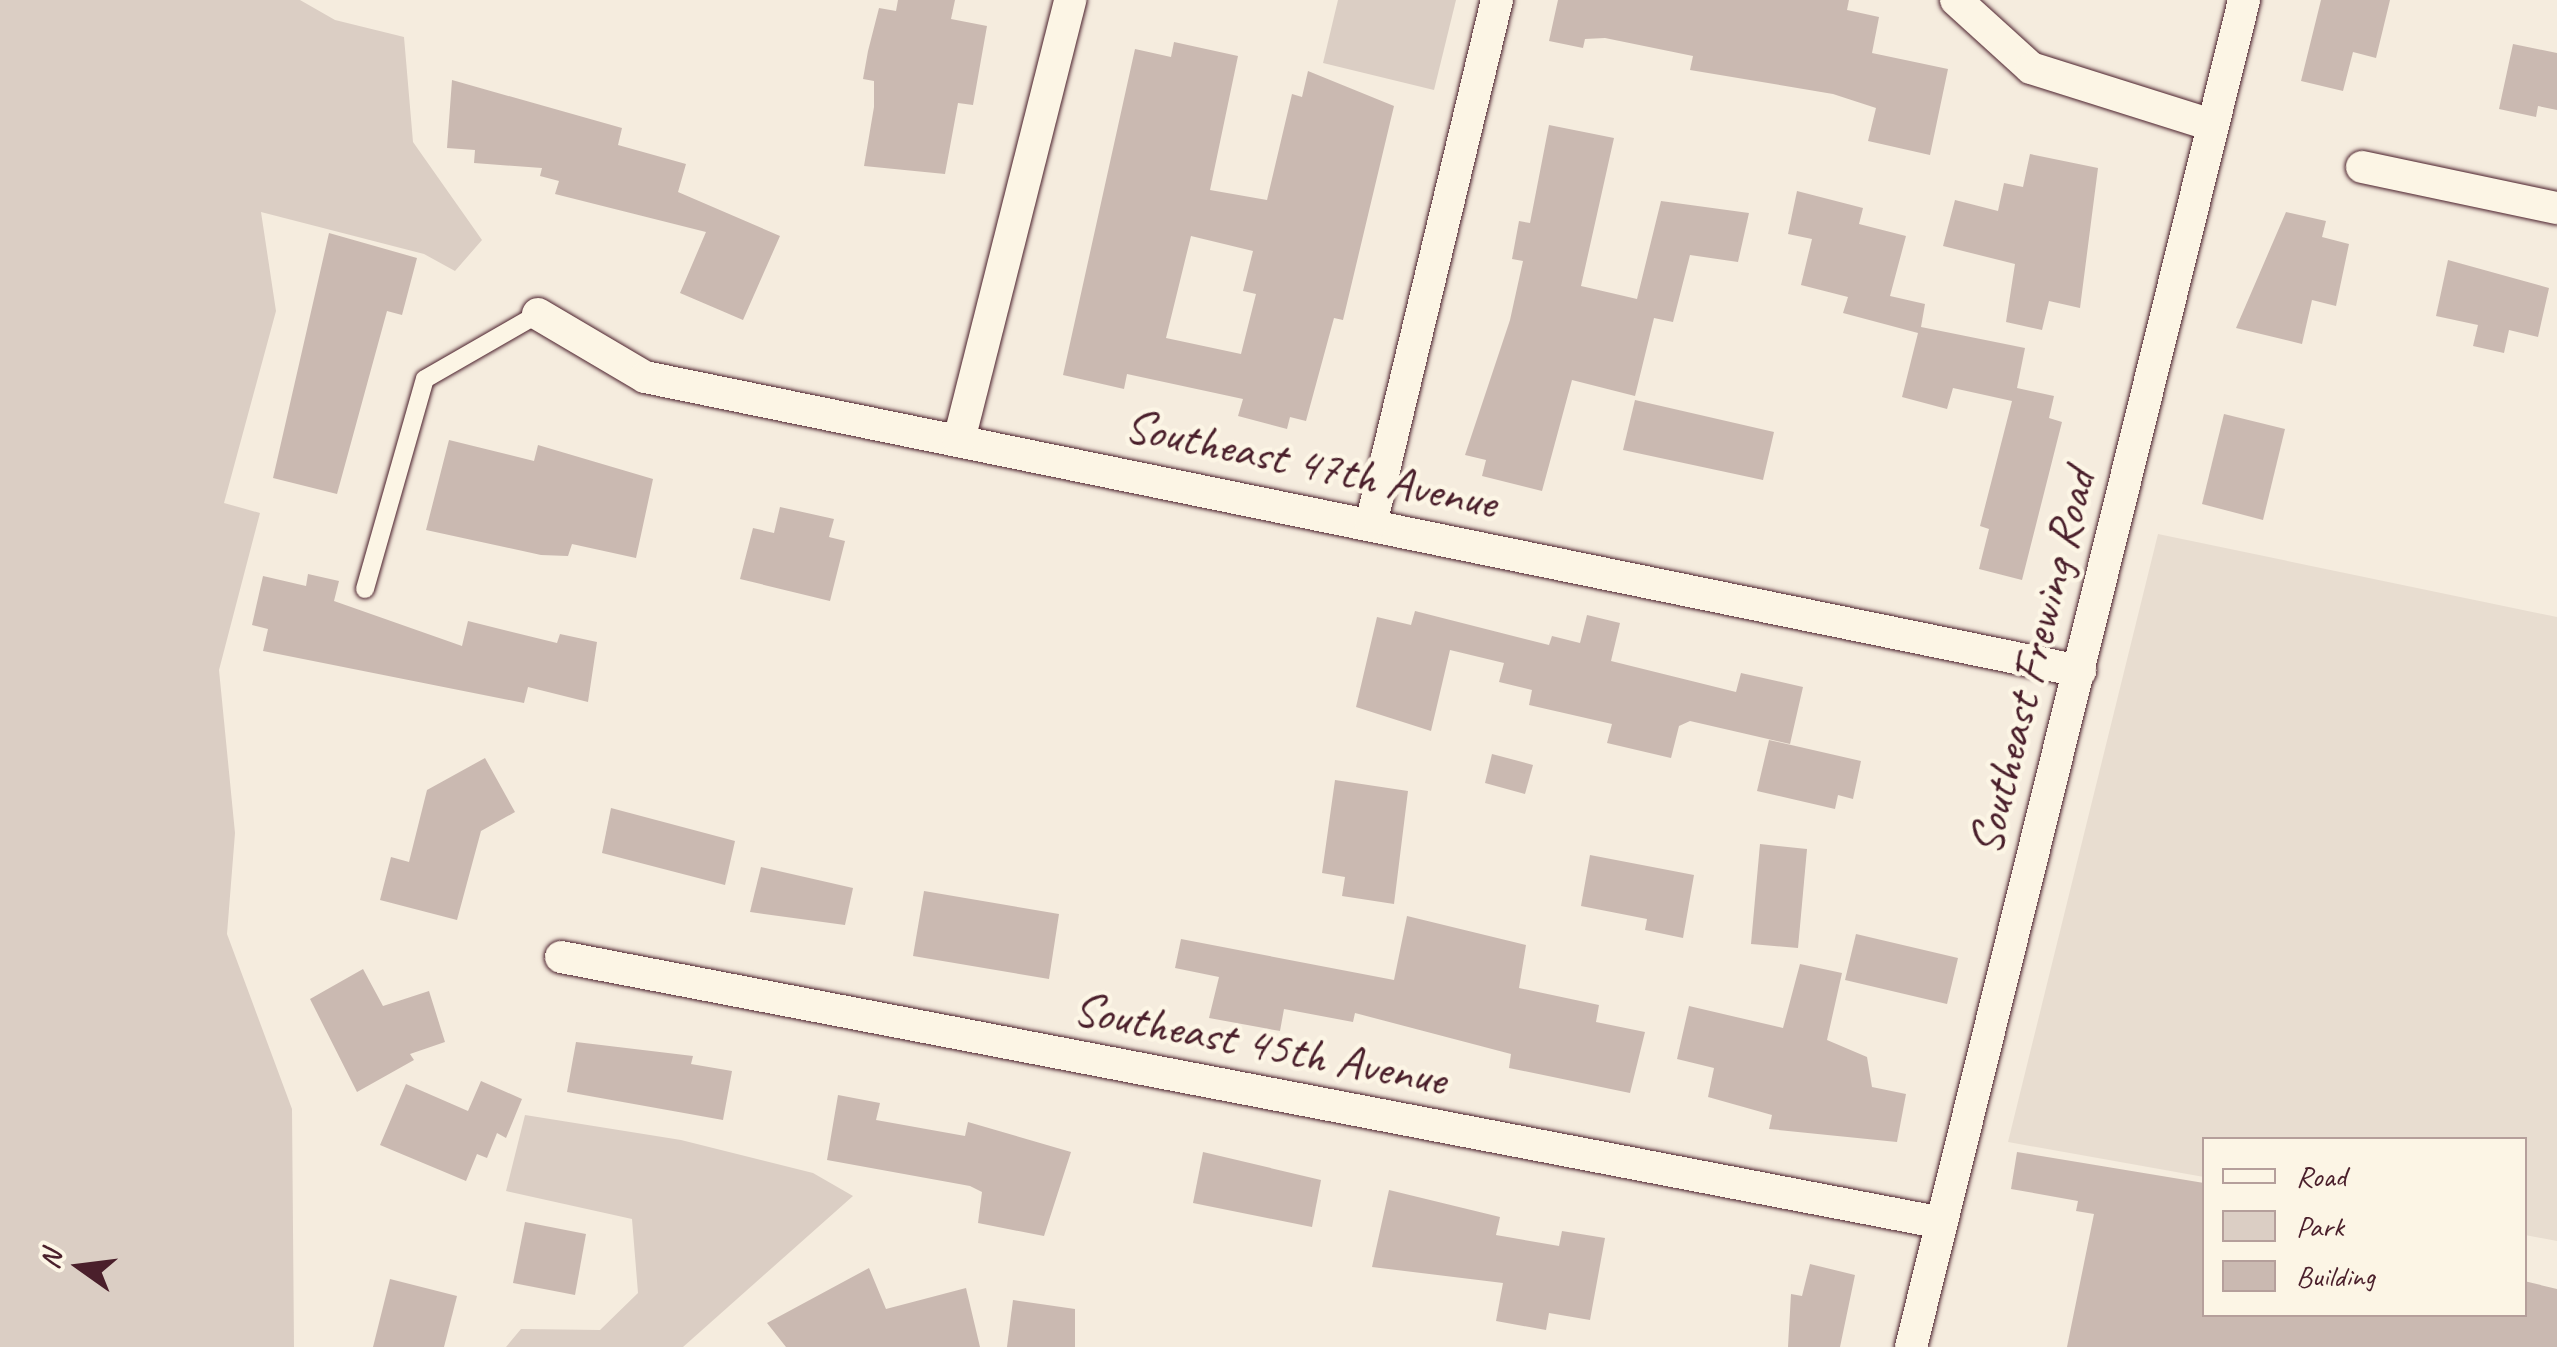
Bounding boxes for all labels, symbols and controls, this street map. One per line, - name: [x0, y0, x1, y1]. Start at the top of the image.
- street label: Southeast 47th Avenue: [1120, 396, 1502, 532]
- street label: Southeast Frewing Road: [1956, 464, 2108, 860]
- street label: Southeast 45th Avenue: [1069, 980, 1451, 1108]
- legend: [2202, 1137, 2527, 1317]
- text: Road: [2296, 1157, 2346, 1195]
- text: Park: [2296, 1207, 2344, 1245]
- north arrow: [30, 1217, 130, 1317]
- text: N: [31, 1247, 69, 1272]
- text: Building: [2296, 1257, 2375, 1295]

